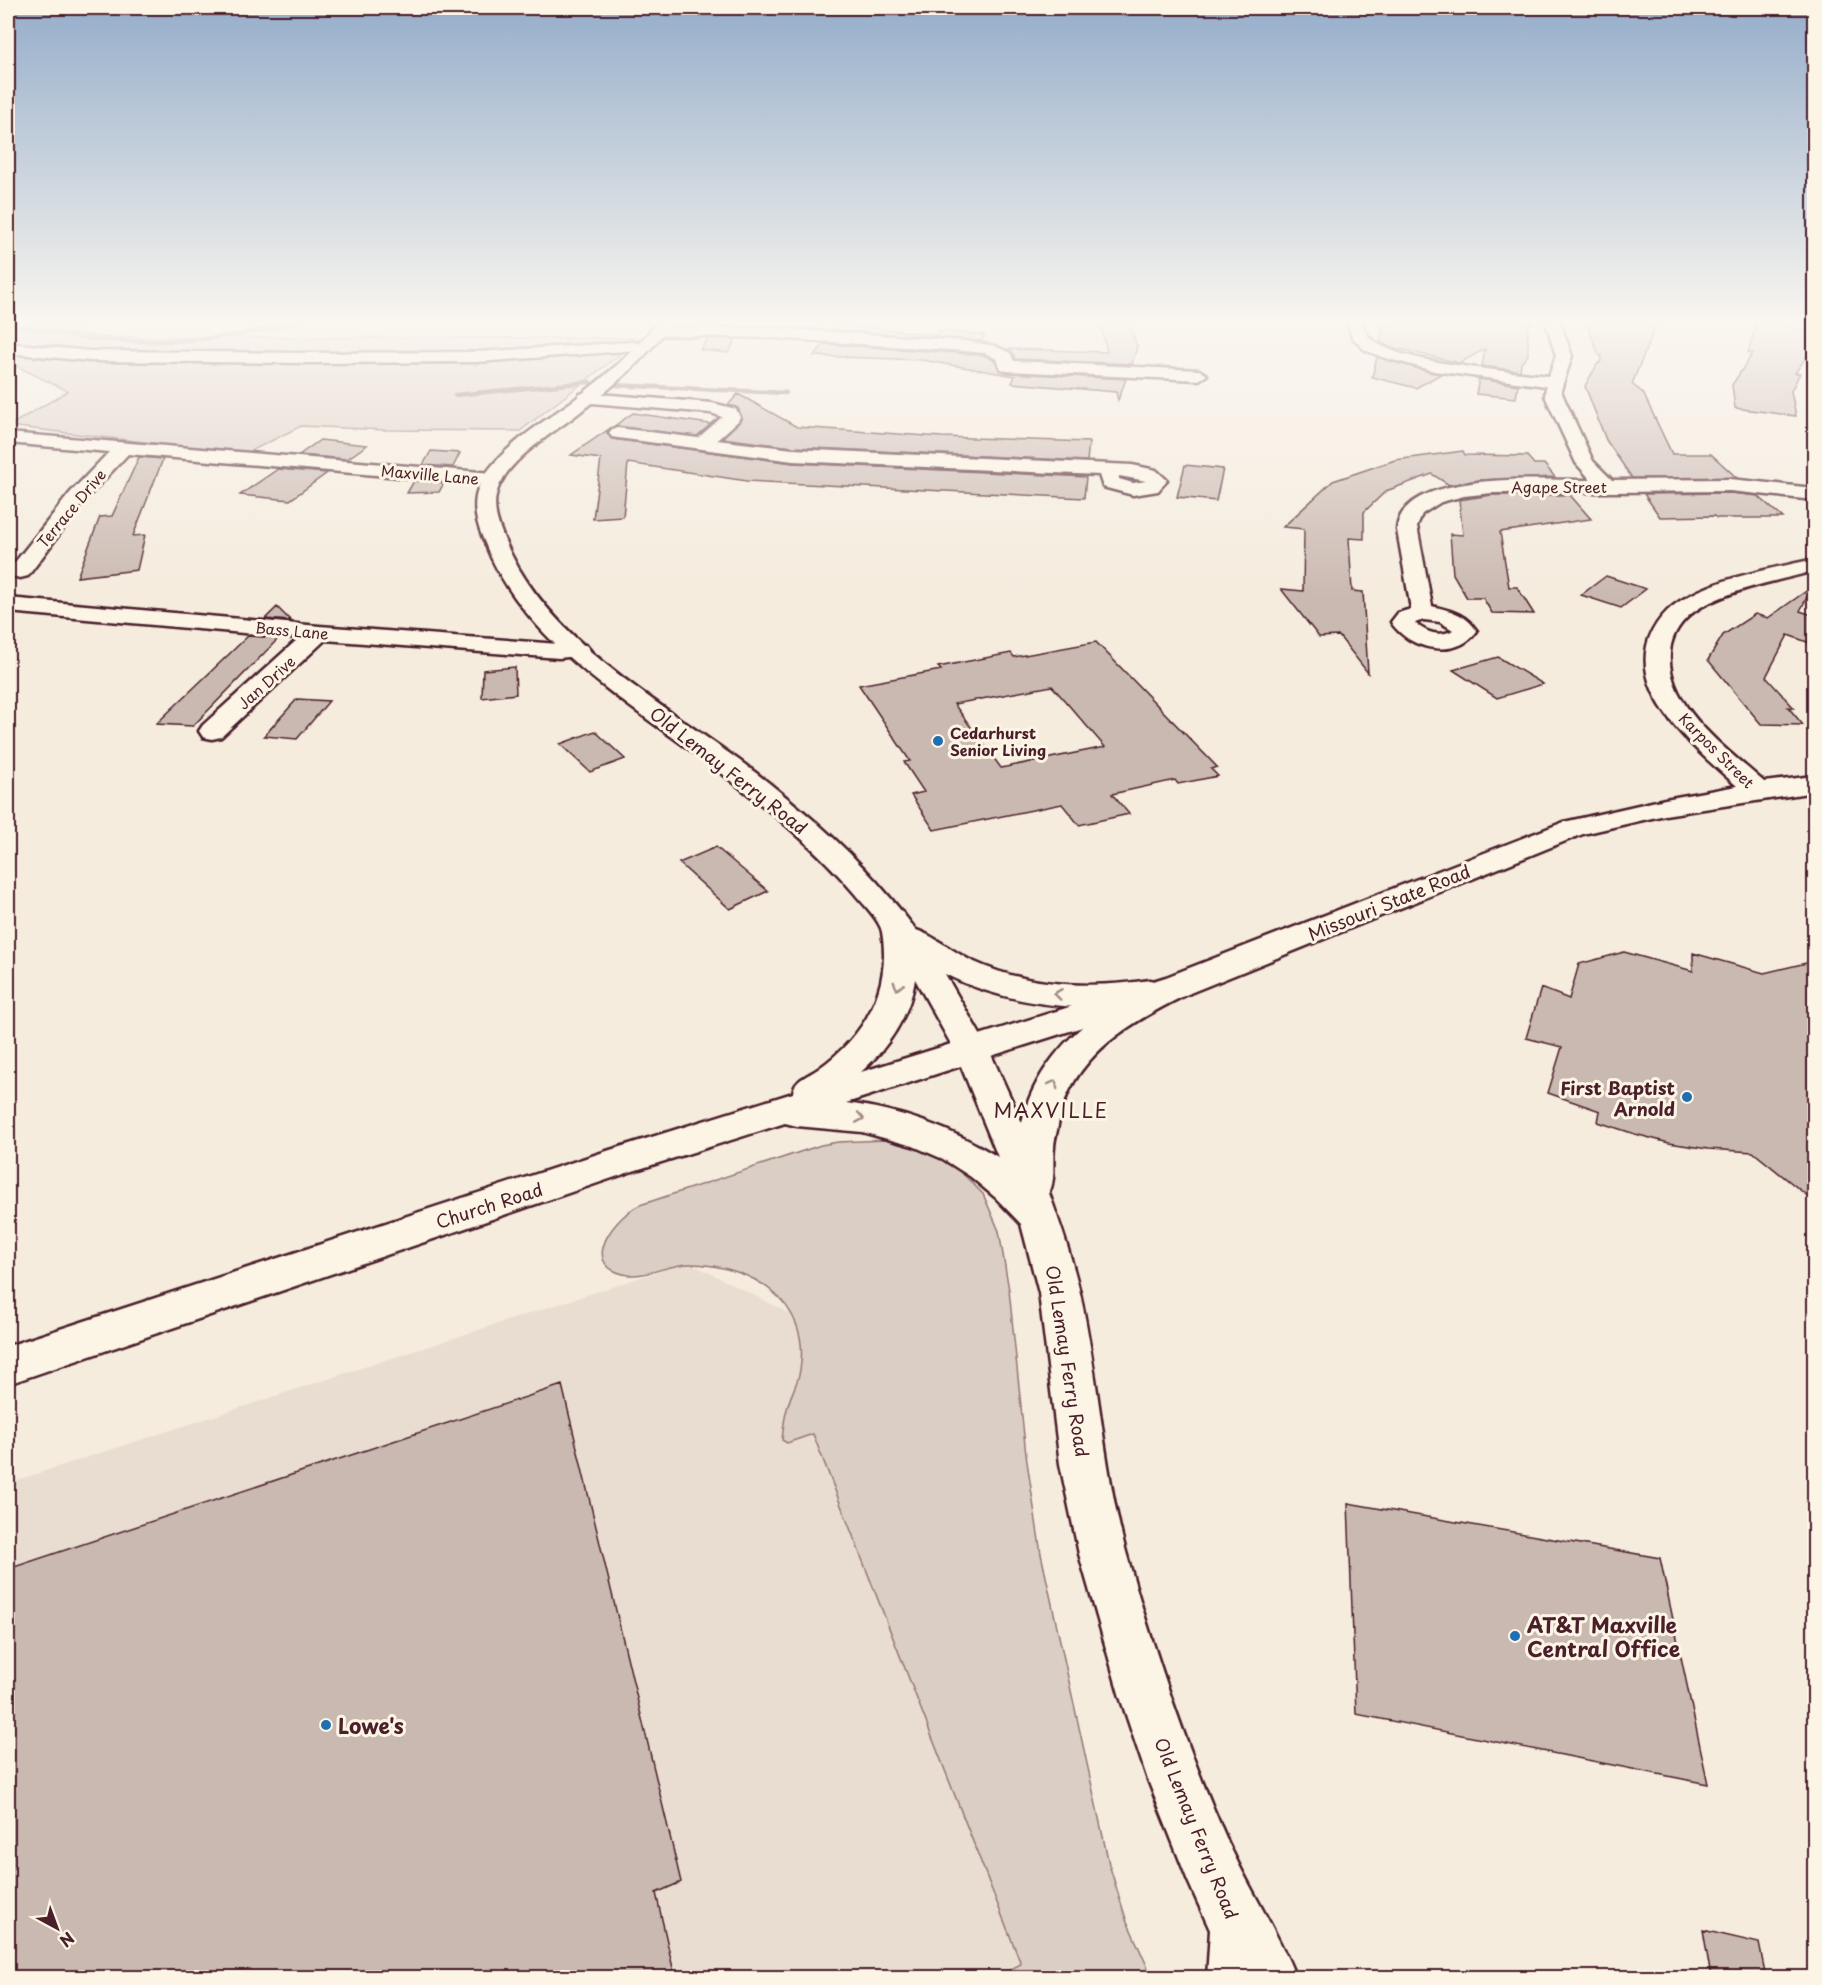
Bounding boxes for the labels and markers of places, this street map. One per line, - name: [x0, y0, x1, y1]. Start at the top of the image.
- place label: Cedarhurst Senior Living: [950, 721, 1046, 761]
- marker: Cedarhurst Senior Living: [931, 734, 945, 748]
- place label: First Baptist Arnold: [1560, 1074, 1675, 1122]
- marker: First Baptist Arnold: [1680, 1090, 1694, 1104]
- place label: AT&T Maxville Central Office: [1527, 1608, 1680, 1664]
- marker: AT&T Maxville Central Office: [1508, 1629, 1522, 1643]
- place label: Lowe's: [338, 1709, 404, 1741]
- marker: Lowe's: [319, 1718, 333, 1732]

